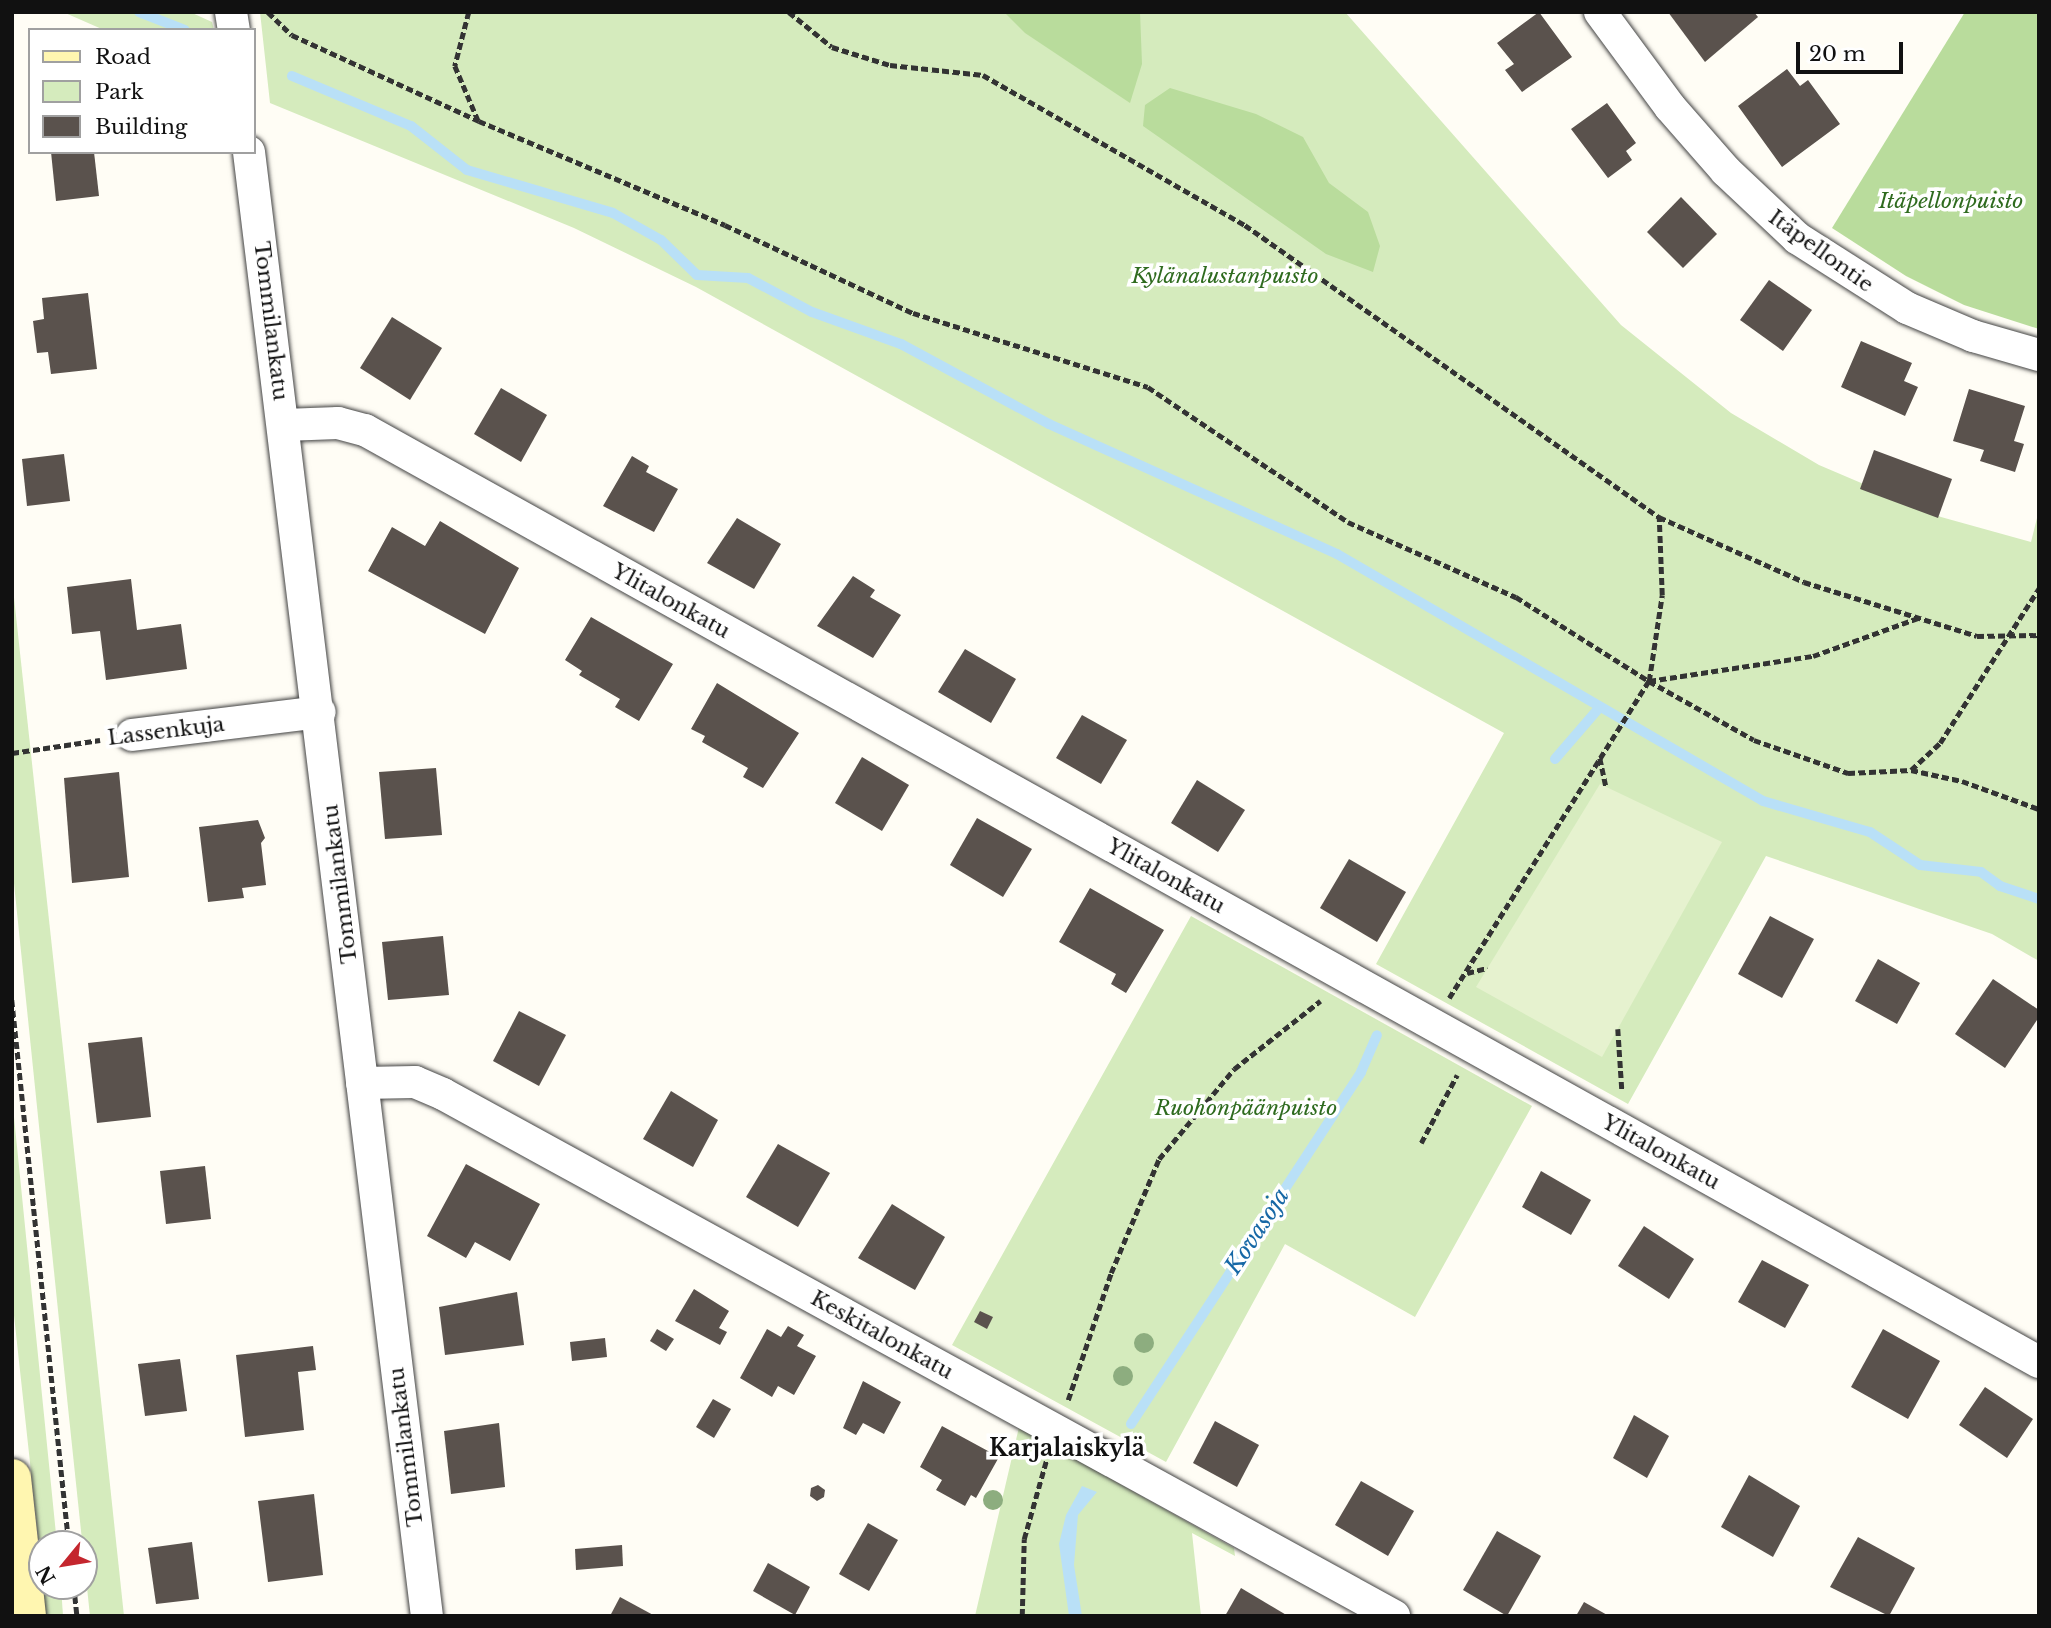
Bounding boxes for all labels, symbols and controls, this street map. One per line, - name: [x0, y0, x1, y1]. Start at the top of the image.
- legend: [28, 28, 256, 154]
- scale bar: [1799, 28, 1906, 72]
- text: 20 m: [1809, 41, 1866, 67]
- text: Road: [95, 44, 151, 70]
- text: Park: [95, 79, 144, 105]
- text: Building: [95, 114, 187, 140]
- park label: Itäpellonpuisto: [1879, 188, 2023, 214]
- street label: Itäpellontie: [1764, 205, 1878, 297]
- street label: Tommilankatu: [249, 240, 293, 402]
- park label: Kylänalustanpuisto: [1132, 263, 1318, 289]
- street label: Ylitalonkatu: [608, 558, 734, 644]
- street label: Lassenkuja: [106, 711, 226, 751]
- street label: Tommilankatu: [318, 803, 362, 965]
- street label: Ylitalonkatu: [1103, 833, 1229, 919]
- park label: Ruohonpäänpuisto: [1155, 1095, 1337, 1121]
- street label: Ylitalonkatu: [1598, 1109, 1724, 1195]
- water label: Kovasoja: [1219, 1183, 1295, 1279]
- street label: Keskitalonkatu: [806, 1286, 958, 1384]
- street label: Tommilankatu: [384, 1366, 428, 1528]
- district label: Karjalaiskylä: [989, 1434, 1145, 1462]
- north arrow: [28, 1530, 98, 1600]
- text: N: [32, 1561, 61, 1588]

